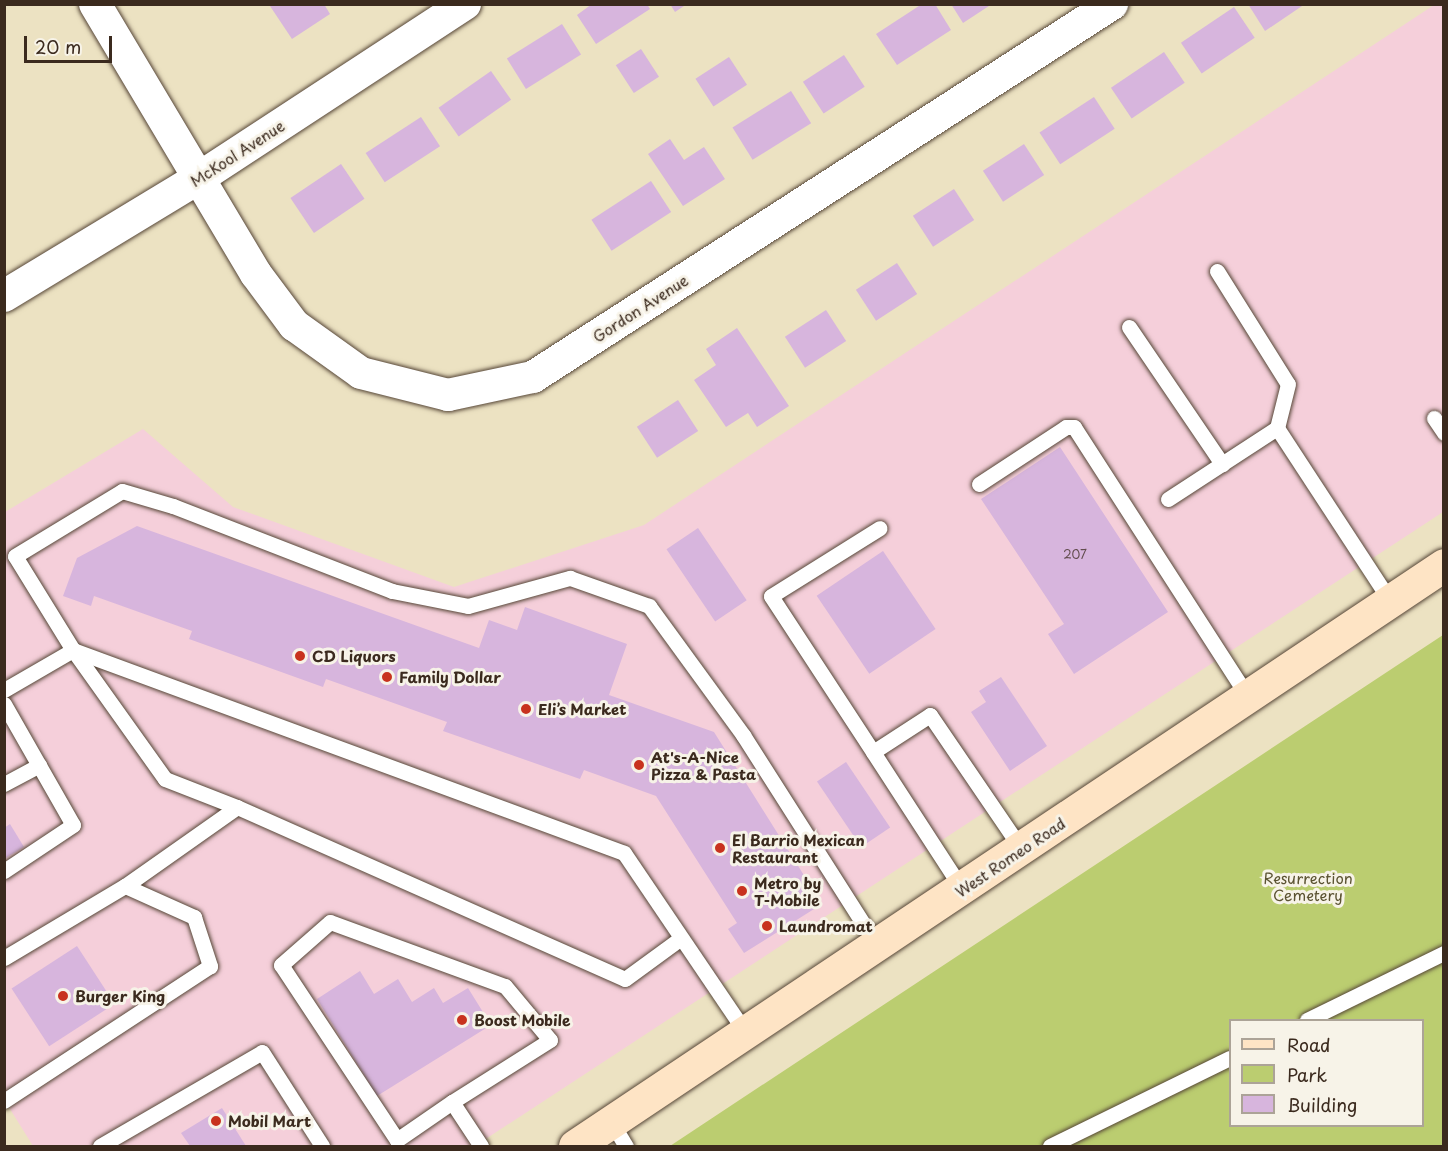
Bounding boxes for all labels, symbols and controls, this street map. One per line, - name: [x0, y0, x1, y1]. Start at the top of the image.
- scale bar: [27, 24, 116, 62]
- text: 20 m: [35, 33, 81, 60]
- street label: McKool Avenue: [187, 116, 287, 190]
- street label: Gordon Avenue: [589, 271, 691, 345]
- house number: 207: [1063, 548, 1087, 562]
- place label: CD Liquors: [312, 647, 395, 665]
- marker: CD Liquors: [293, 649, 307, 663]
- place label: Family Dollar: [399, 668, 502, 686]
- marker: Family Dollar: [380, 670, 394, 684]
- place label: Eli’s Market: [538, 700, 627, 718]
- marker: Eli’s Market: [519, 702, 533, 716]
- place label: At's-A-Nice Pizza & Pasta: [651, 747, 757, 782]
- marker: At's-A-Nice Pizza & Pasta: [632, 758, 646, 772]
- street label: West Romeo Road: [951, 813, 1069, 901]
- place label: El Barrio Mexican Restaurant: [732, 830, 866, 865]
- marker: El Barrio Mexican Restaurant: [713, 841, 727, 855]
- park label: Resurrection Cemetery: [1263, 868, 1353, 903]
- place label: Metro by T-Mobile: [754, 873, 821, 908]
- marker: Metro by T-Mobile: [735, 884, 749, 898]
- place label: Laundromat: [779, 917, 873, 935]
- marker: Laundromat: [760, 919, 774, 933]
- place label: Burger King: [75, 987, 165, 1005]
- marker: Burger King: [56, 989, 70, 1003]
- place label: Boost Mobile: [474, 1011, 571, 1029]
- marker: Boost Mobile: [455, 1013, 469, 1027]
- legend: [1229, 1019, 1424, 1127]
- text: Road: [1287, 1031, 1331, 1058]
- text: Park: [1287, 1061, 1327, 1088]
- text: Building: [1287, 1091, 1357, 1118]
- place label: Mobil Mart: [228, 1112, 312, 1130]
- marker: Mobil Mart: [209, 1114, 223, 1128]

